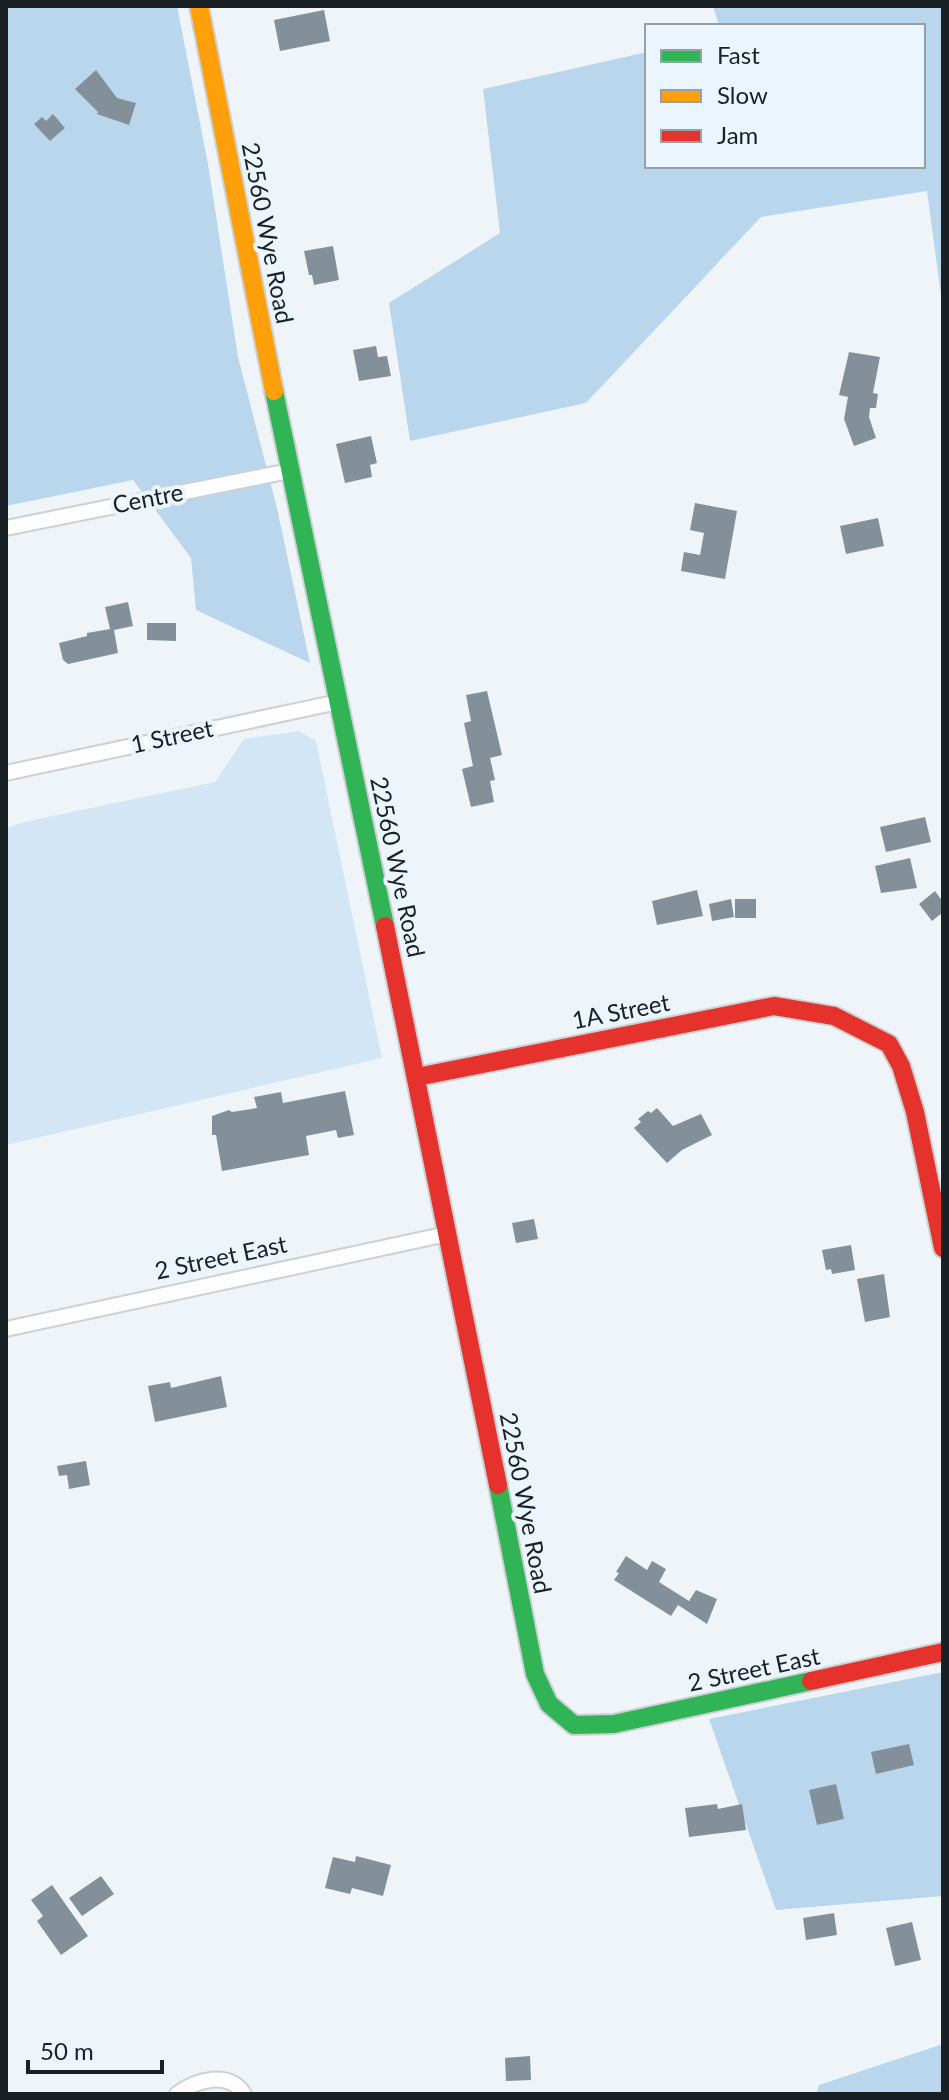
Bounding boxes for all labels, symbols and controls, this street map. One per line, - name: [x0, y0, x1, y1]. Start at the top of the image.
- legend: [645, 24, 925, 168]
- text: Fast: [717, 40, 760, 69]
- text: Slow: [717, 80, 768, 109]
- text: Jam: [717, 120, 758, 149]
- street label: 22560 Wye Road: [237, 140, 300, 326]
- street label: Centre: [110, 476, 185, 519]
- street label: 1 Street: [128, 713, 216, 758]
- street label: 22560 Wye Road: [365, 774, 432, 960]
- street label: 1A Street: [570, 987, 672, 1034]
- street label: 2 Street East: [152, 1228, 290, 1285]
- street label: 22560 Wye Road: [495, 1410, 558, 1596]
- street label: 2 Street East: [685, 1640, 823, 1697]
- scale bar: [28, 2024, 162, 2074]
- text: 50 m: [40, 2036, 94, 2065]

